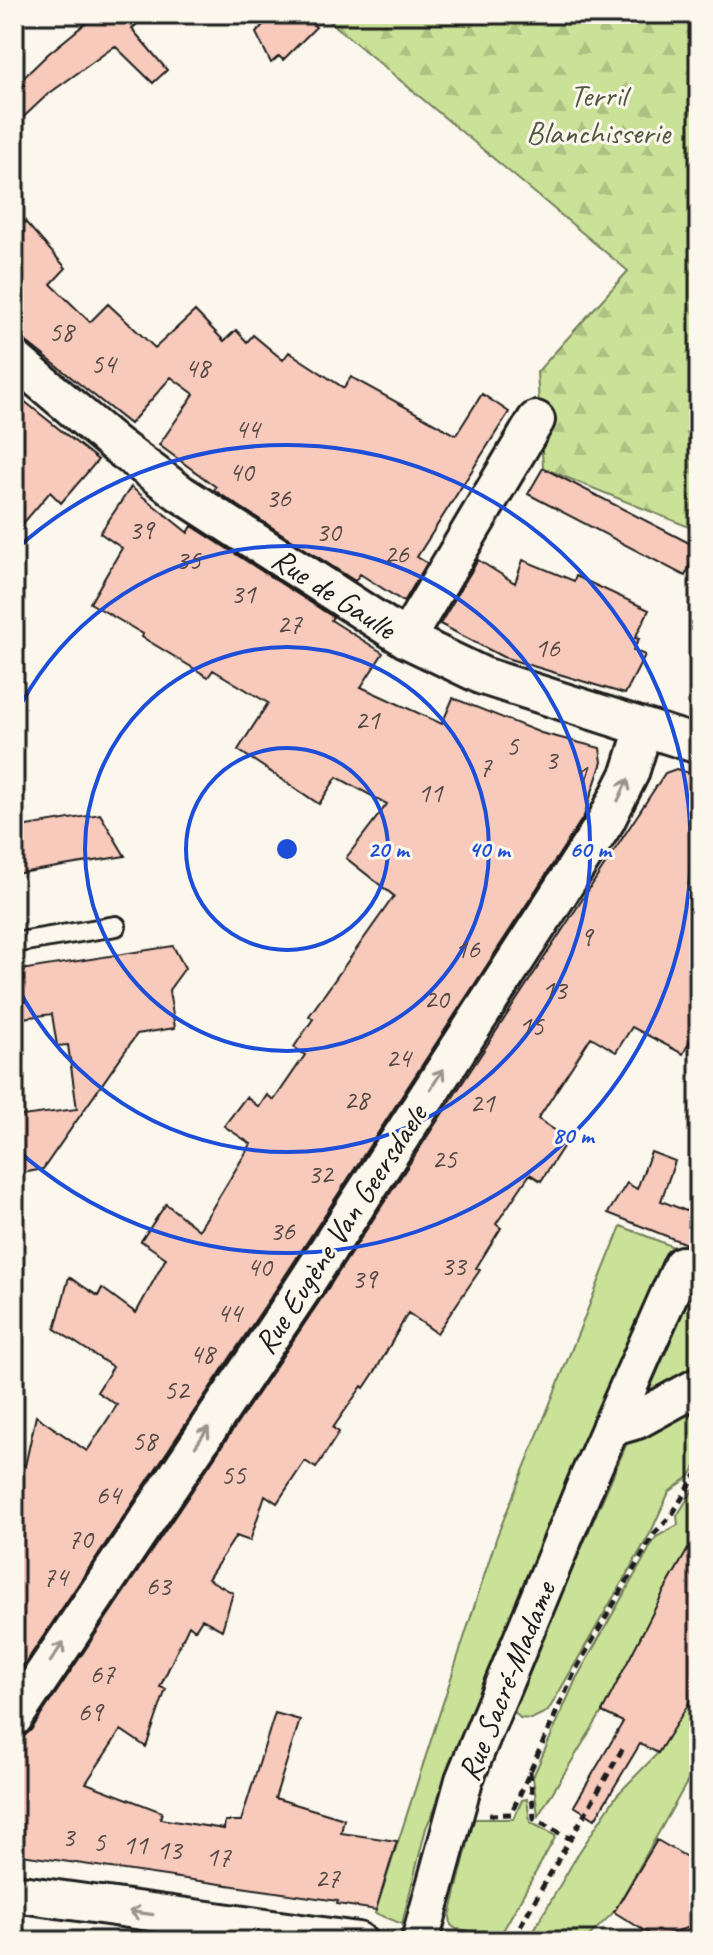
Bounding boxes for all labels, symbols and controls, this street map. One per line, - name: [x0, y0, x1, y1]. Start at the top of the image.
- park label: Terril Blanchisserie: [526, 75, 673, 153]
- house number: 58: [48, 314, 76, 349]
- house number: 54: [90, 346, 118, 381]
- house number: 48: [184, 350, 212, 385]
- house number: 44: [234, 411, 262, 446]
- house number: 40: [228, 454, 256, 489]
- house number: 36: [265, 480, 292, 515]
- house number: 39: [128, 512, 156, 547]
- house number: 30: [315, 514, 343, 549]
- house number: 26: [383, 536, 410, 571]
- street label: Rue de Gaulle: [264, 538, 406, 650]
- house number: 35: [175, 542, 202, 577]
- house number: 31: [230, 576, 257, 611]
- house number: 27: [276, 606, 303, 641]
- house number: 16: [534, 630, 561, 665]
- house number: 21: [354, 702, 381, 737]
- house number: 5: [506, 728, 520, 763]
- house number: 3: [545, 742, 560, 777]
- house number: 7: [479, 749, 493, 784]
- house number: 1: [575, 756, 589, 791]
- house number: 11: [417, 775, 444, 810]
- one-way arrow: [616, 778, 631, 802]
- text: 20 m: [367, 834, 411, 864]
- text: 40 m: [468, 834, 512, 864]
- text: 60 m: [569, 834, 613, 864]
- centre of rings: [273, 835, 301, 863]
- house number: 9: [580, 919, 595, 954]
- house number: 16: [454, 931, 481, 966]
- house number: 13: [541, 972, 569, 1007]
- house number: 20: [423, 981, 451, 1016]
- house number: 15: [518, 1008, 545, 1043]
- house number: 24: [385, 1040, 413, 1075]
- one-way arrow: [430, 1068, 446, 1091]
- house number: 28: [343, 1082, 371, 1117]
- house number: 21: [469, 1085, 496, 1120]
- street label: Rue Eugène Van Geersdaele: [244, 1095, 438, 1362]
- text: 80 m: [552, 1120, 596, 1150]
- house number: 25: [431, 1141, 458, 1176]
- house number: 32: [307, 1156, 335, 1191]
- house number: 36: [269, 1213, 296, 1248]
- house number: 33: [440, 1248, 468, 1283]
- house number: 40: [246, 1249, 274, 1284]
- house number: 39: [351, 1261, 379, 1296]
- house number: 44: [216, 1295, 244, 1330]
- house number: 48: [189, 1336, 217, 1371]
- house number: 52: [163, 1372, 191, 1407]
- house number: 58: [131, 1423, 159, 1458]
- one-way arrow: [195, 1426, 211, 1449]
- house number: 55: [220, 1457, 247, 1492]
- house number: 64: [95, 1477, 123, 1512]
- house number: 70: [67, 1521, 95, 1556]
- house number: 74: [42, 1559, 70, 1594]
- house number: 63: [145, 1568, 173, 1603]
- street label: Rue Sacré-Madame: [448, 1573, 566, 1787]
- one-way arrow: [49, 1642, 65, 1664]
- house number: 67: [89, 1656, 116, 1691]
- house number: 69: [77, 1694, 105, 1729]
- house number: 3: [62, 1819, 77, 1854]
- house number: 5: [93, 1824, 107, 1859]
- house number: 11: [122, 1827, 149, 1862]
- house number: 13: [156, 1832, 184, 1867]
- house number: 17: [205, 1839, 232, 1874]
- house number: 27: [314, 1860, 341, 1895]
- one-way arrow: [129, 1905, 155, 1920]

